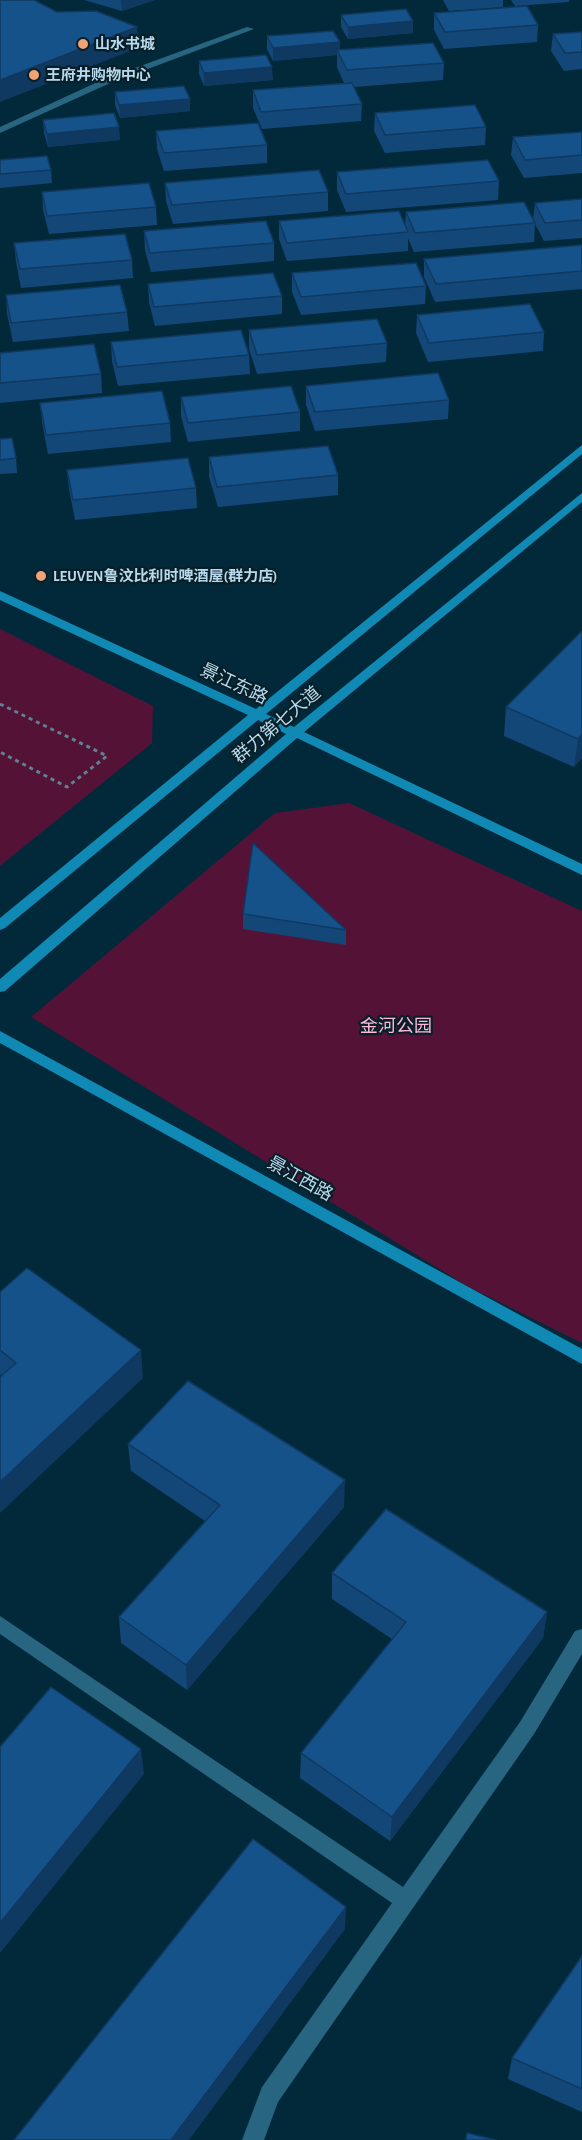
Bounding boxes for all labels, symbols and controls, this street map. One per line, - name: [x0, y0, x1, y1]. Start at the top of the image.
- place label: 山水书城: [95, 35, 155, 53]
- marker: 山水书城: [76, 37, 90, 51]
- place label: 王府井购物中心: [46, 66, 151, 84]
- marker: 王府井购物中心: [27, 68, 41, 82]
- place label: LEUVEN鲁汶比利时啤酒屋(群力店): [53, 567, 277, 585]
- marker: LEUVEN鲁汶比利时啤酒屋(群力店): [34, 569, 48, 583]
- street label: 景江东路: [197, 659, 271, 709]
- street label: 群力第七大道: [229, 682, 325, 768]
- park label: 金河公园: [360, 1016, 432, 1038]
- street label: 景江西路: [263, 1152, 337, 1206]

